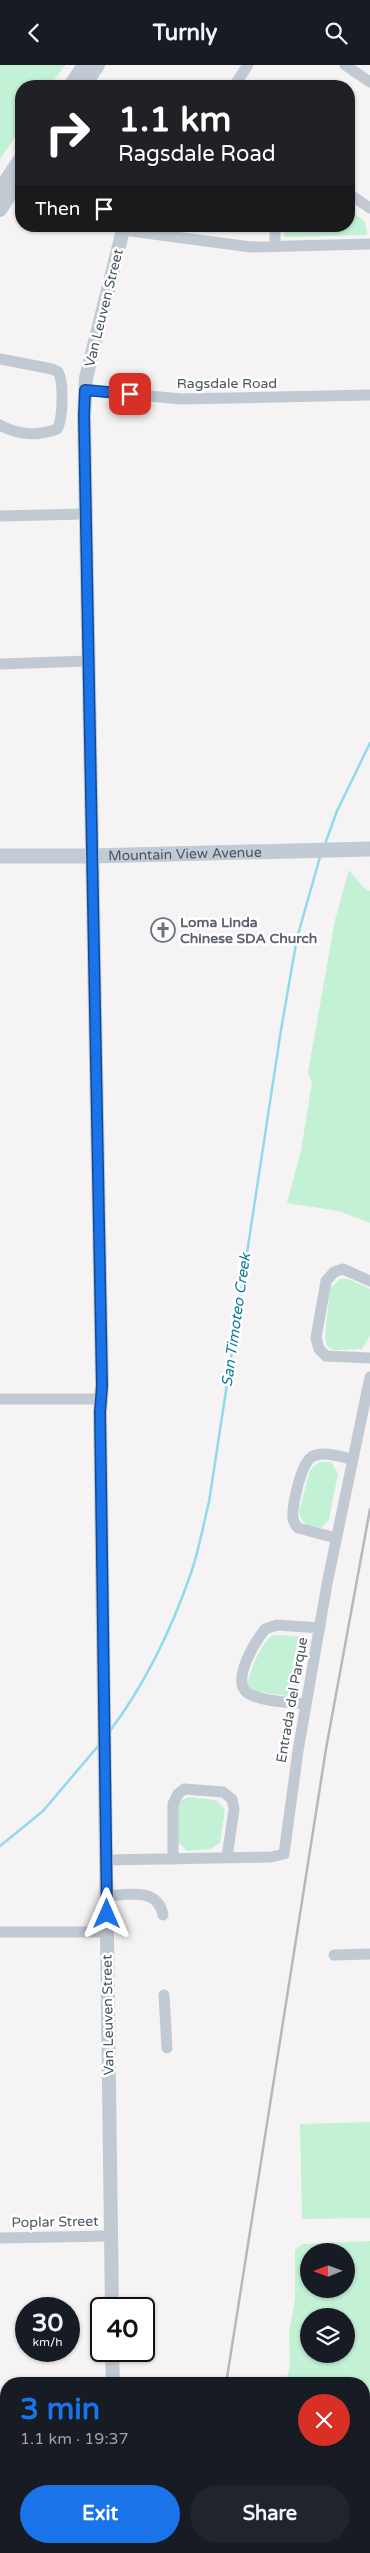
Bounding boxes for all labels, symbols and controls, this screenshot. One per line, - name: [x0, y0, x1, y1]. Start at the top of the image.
- icon: back: [20, 19, 48, 47]
- icon: search: [322, 19, 350, 47]
- text: Turnly: [153, 20, 217, 46]
- text: 1.1 km: [118, 99, 231, 141]
- icon: right: [35, 100, 100, 165]
- text: Ragsdale Road: [118, 141, 276, 167]
- icon: arrive: [90, 195, 118, 223]
- text: Then: [35, 198, 80, 220]
- street label: Van Leuven Street: [81, 247, 127, 369]
- pin: [109, 373, 151, 415]
- street label: Ragsdale Road: [177, 375, 277, 392]
- icon: arrive: [116, 380, 144, 408]
- street label: Mountain View Avenue: [108, 843, 262, 864]
- place label: Loma Linda Chinese SDA Church: [180, 914, 317, 947]
- church icon: Loma Linda Chinese SDA Church: [150, 917, 176, 943]
- water label: San Timoteo Creek: [218, 1250, 255, 1388]
- street label: Entrada del Parque: [273, 1636, 311, 1764]
- position arrow: [80, 1887, 132, 1939]
- street label: Van Leuven Street: [98, 1954, 118, 2076]
- street label: Poplar Street: [11, 2213, 99, 2231]
- north arrow: [300, 2243, 355, 2297]
- map controls: [300, 2243, 355, 2363]
- speed limit sign: 40: [90, 2297, 155, 2362]
- text: 30: [32, 2308, 63, 2338]
- button: layers: [300, 2308, 355, 2363]
- text: km/h: [32, 2335, 63, 2349]
- text: 3 min: [20, 2391, 100, 2428]
- button: close: [298, 2394, 350, 2446]
- text: 1.1 km · 19:37: [20, 2429, 129, 2449]
- button: Exit: [20, 2485, 180, 2543]
- button: Share: [190, 2485, 350, 2543]

